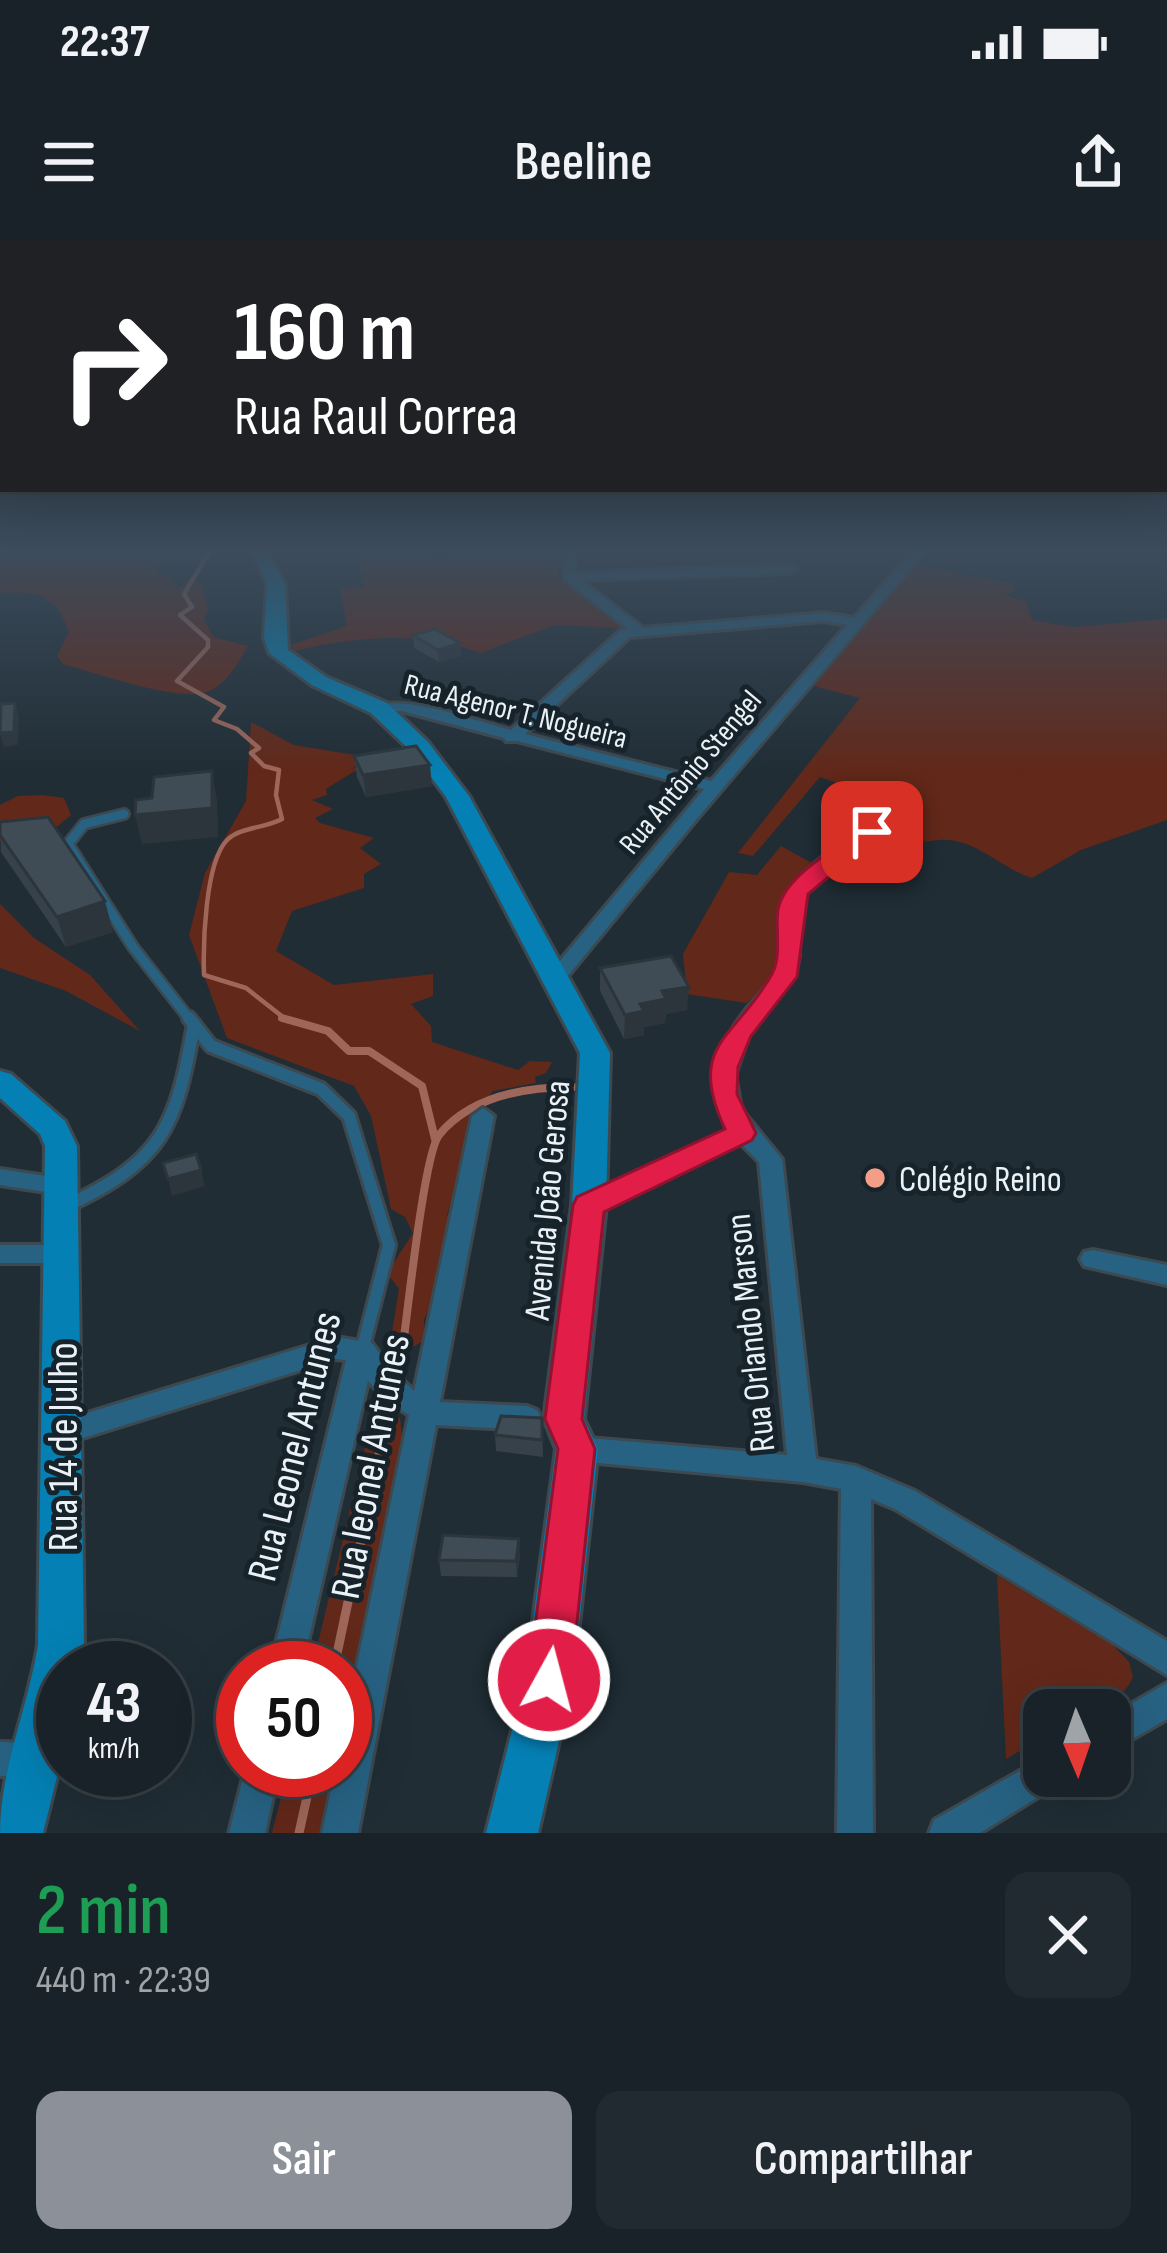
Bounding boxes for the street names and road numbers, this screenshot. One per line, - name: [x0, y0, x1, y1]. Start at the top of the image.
- street label: Rua Agenor T. Nogueira: [401, 667, 631, 757]
- street label: Rua Antônio Stengel: [612, 684, 770, 862]
- street label: Avenida João Gerosa: [517, 1079, 580, 1323]
- street label: Rua Orlando Marson: [718, 1211, 785, 1454]
- street label: Rua Leonel Antunes: [237, 1307, 354, 1587]
- street label: Rua leonel Antunes: [321, 1330, 422, 1603]
- street label: Rua 14 de Julho: [39, 1342, 90, 1552]

